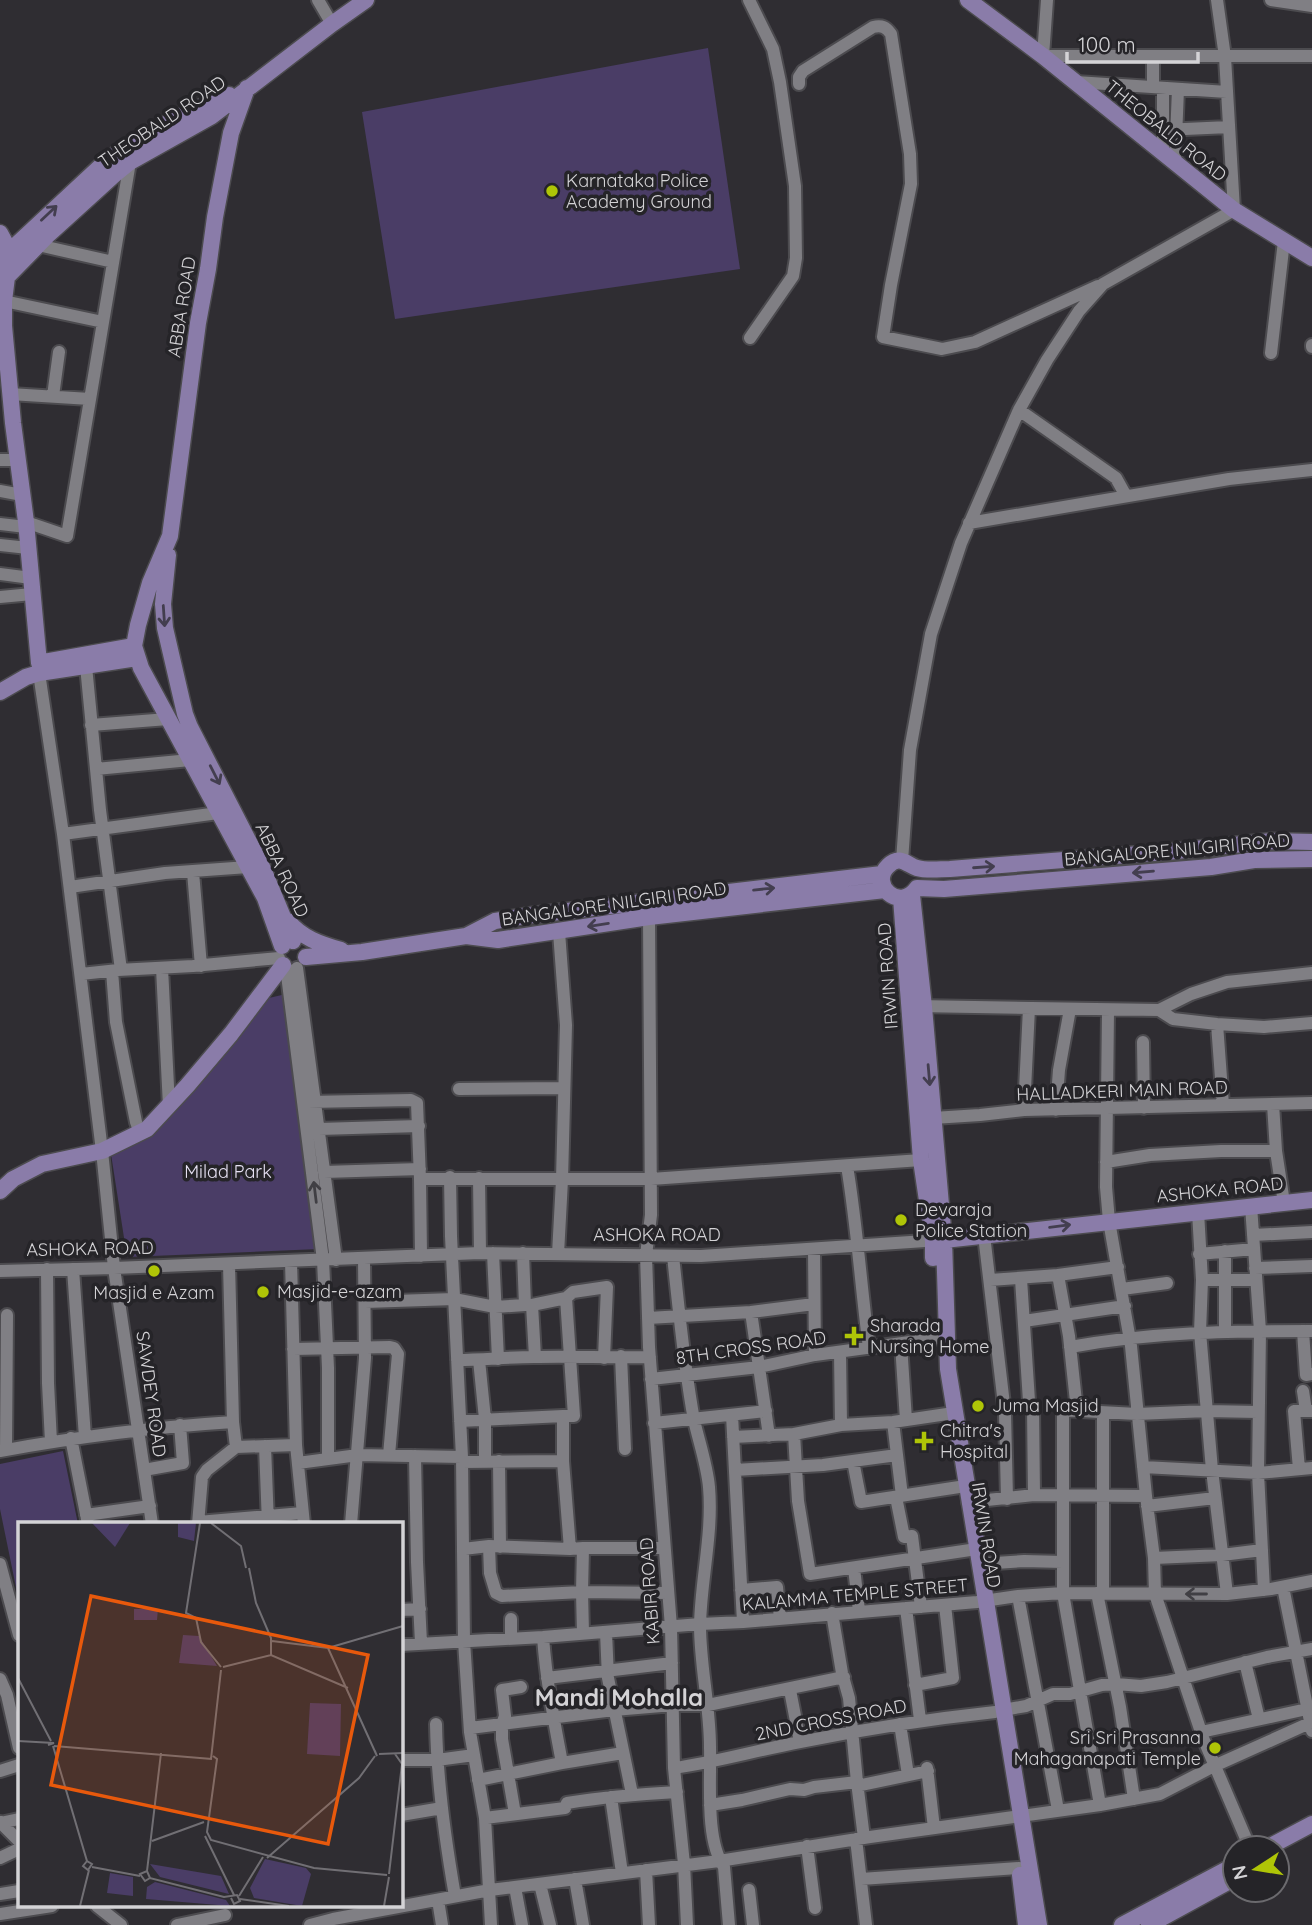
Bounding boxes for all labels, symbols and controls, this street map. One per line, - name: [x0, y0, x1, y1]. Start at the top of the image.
- scale bar: [1067, 21, 1198, 65]
- text: 100 m: [1078, 31, 1136, 57]
- street label: THEOBALD ROAD: [94, 70, 230, 173]
- street label: THEOBALD ROAD: [1101, 75, 1231, 186]
- place label: Karnataka Police Academy Ground: [566, 169, 712, 213]
- marker: Karnataka Police Academy Ground: [544, 183, 560, 199]
- one-way arrow: [40, 205, 58, 221]
- street label: ABBA ROAD: [162, 255, 201, 359]
- one-way arrow: [158, 604, 171, 626]
- one-way arrow: [208, 764, 222, 785]
- street label: ABBA ROAD: [251, 819, 314, 921]
- street label: BANGALORE NILGIRI ROAD: [1063, 828, 1291, 871]
- one-way arrow: [972, 860, 994, 873]
- one-way arrow: [1132, 866, 1155, 879]
- street label: BANGALORE NILGIRI ROAD: [500, 876, 728, 931]
- one-way arrow: [752, 882, 774, 895]
- one-way arrow: [587, 919, 610, 932]
- street label: IRWIN ROAD: [872, 922, 903, 1030]
- one-way arrow: [923, 1063, 936, 1085]
- street label: HALLADKERI MAIN ROAD: [1016, 1075, 1228, 1106]
- park label: Milad Park: [184, 1160, 272, 1183]
- street label: ASHOKA ROAD: [1155, 1171, 1285, 1208]
- one-way arrow: [308, 1182, 321, 1204]
- place label: Devaraja Police Station: [915, 1198, 1027, 1242]
- marker: Devaraja Police Station: [893, 1212, 909, 1228]
- one-way arrow: [1049, 1220, 1071, 1233]
- street label: ASHOKA ROAD: [593, 1223, 721, 1246]
- street label: ASHOKA ROAD: [26, 1236, 154, 1261]
- marker: Masjid e Azam: [146, 1263, 162, 1279]
- place label: Masjid-e-azam: [277, 1280, 402, 1303]
- place label: Masjid e Azam: [93, 1281, 215, 1304]
- marker: Masjid-e-azam: [255, 1284, 271, 1300]
- place label: Sharada Nursing Home: [870, 1314, 990, 1358]
- street label: 8TH CROSS ROAD: [674, 1326, 827, 1369]
- marker: Sharada Nursing Home: [844, 1326, 864, 1346]
- street label: SAWDEY ROAD: [131, 1329, 172, 1459]
- place label: Juma Masjid: [992, 1394, 1099, 1417]
- marker: Juma Masjid: [970, 1398, 986, 1414]
- place label: Chitra's Hospital: [940, 1419, 1008, 1463]
- marker: Chitra's Hospital: [914, 1431, 934, 1451]
- street label: IRWIN ROAD: [967, 1480, 1006, 1589]
- inset map: [18, 1522, 402, 1908]
- street label: KABIR ROAD: [634, 1537, 665, 1645]
- street label: KALAMMA TEMPLE STREET: [741, 1573, 969, 1616]
- one-way arrow: [1185, 1587, 1208, 1601]
- district label: Mandi Mohalla: [535, 1682, 703, 1712]
- street label: 2ND CROSS ROAD: [753, 1694, 909, 1745]
- place label: Sri Sri Prasanna Mahaganapati Temple: [1014, 1726, 1201, 1770]
- marker: Sri Sri Prasanna Mahaganapati Temple: [1207, 1740, 1223, 1756]
- north arrow: [1221, 1834, 1291, 1904]
- text: N: [1226, 1863, 1253, 1882]

